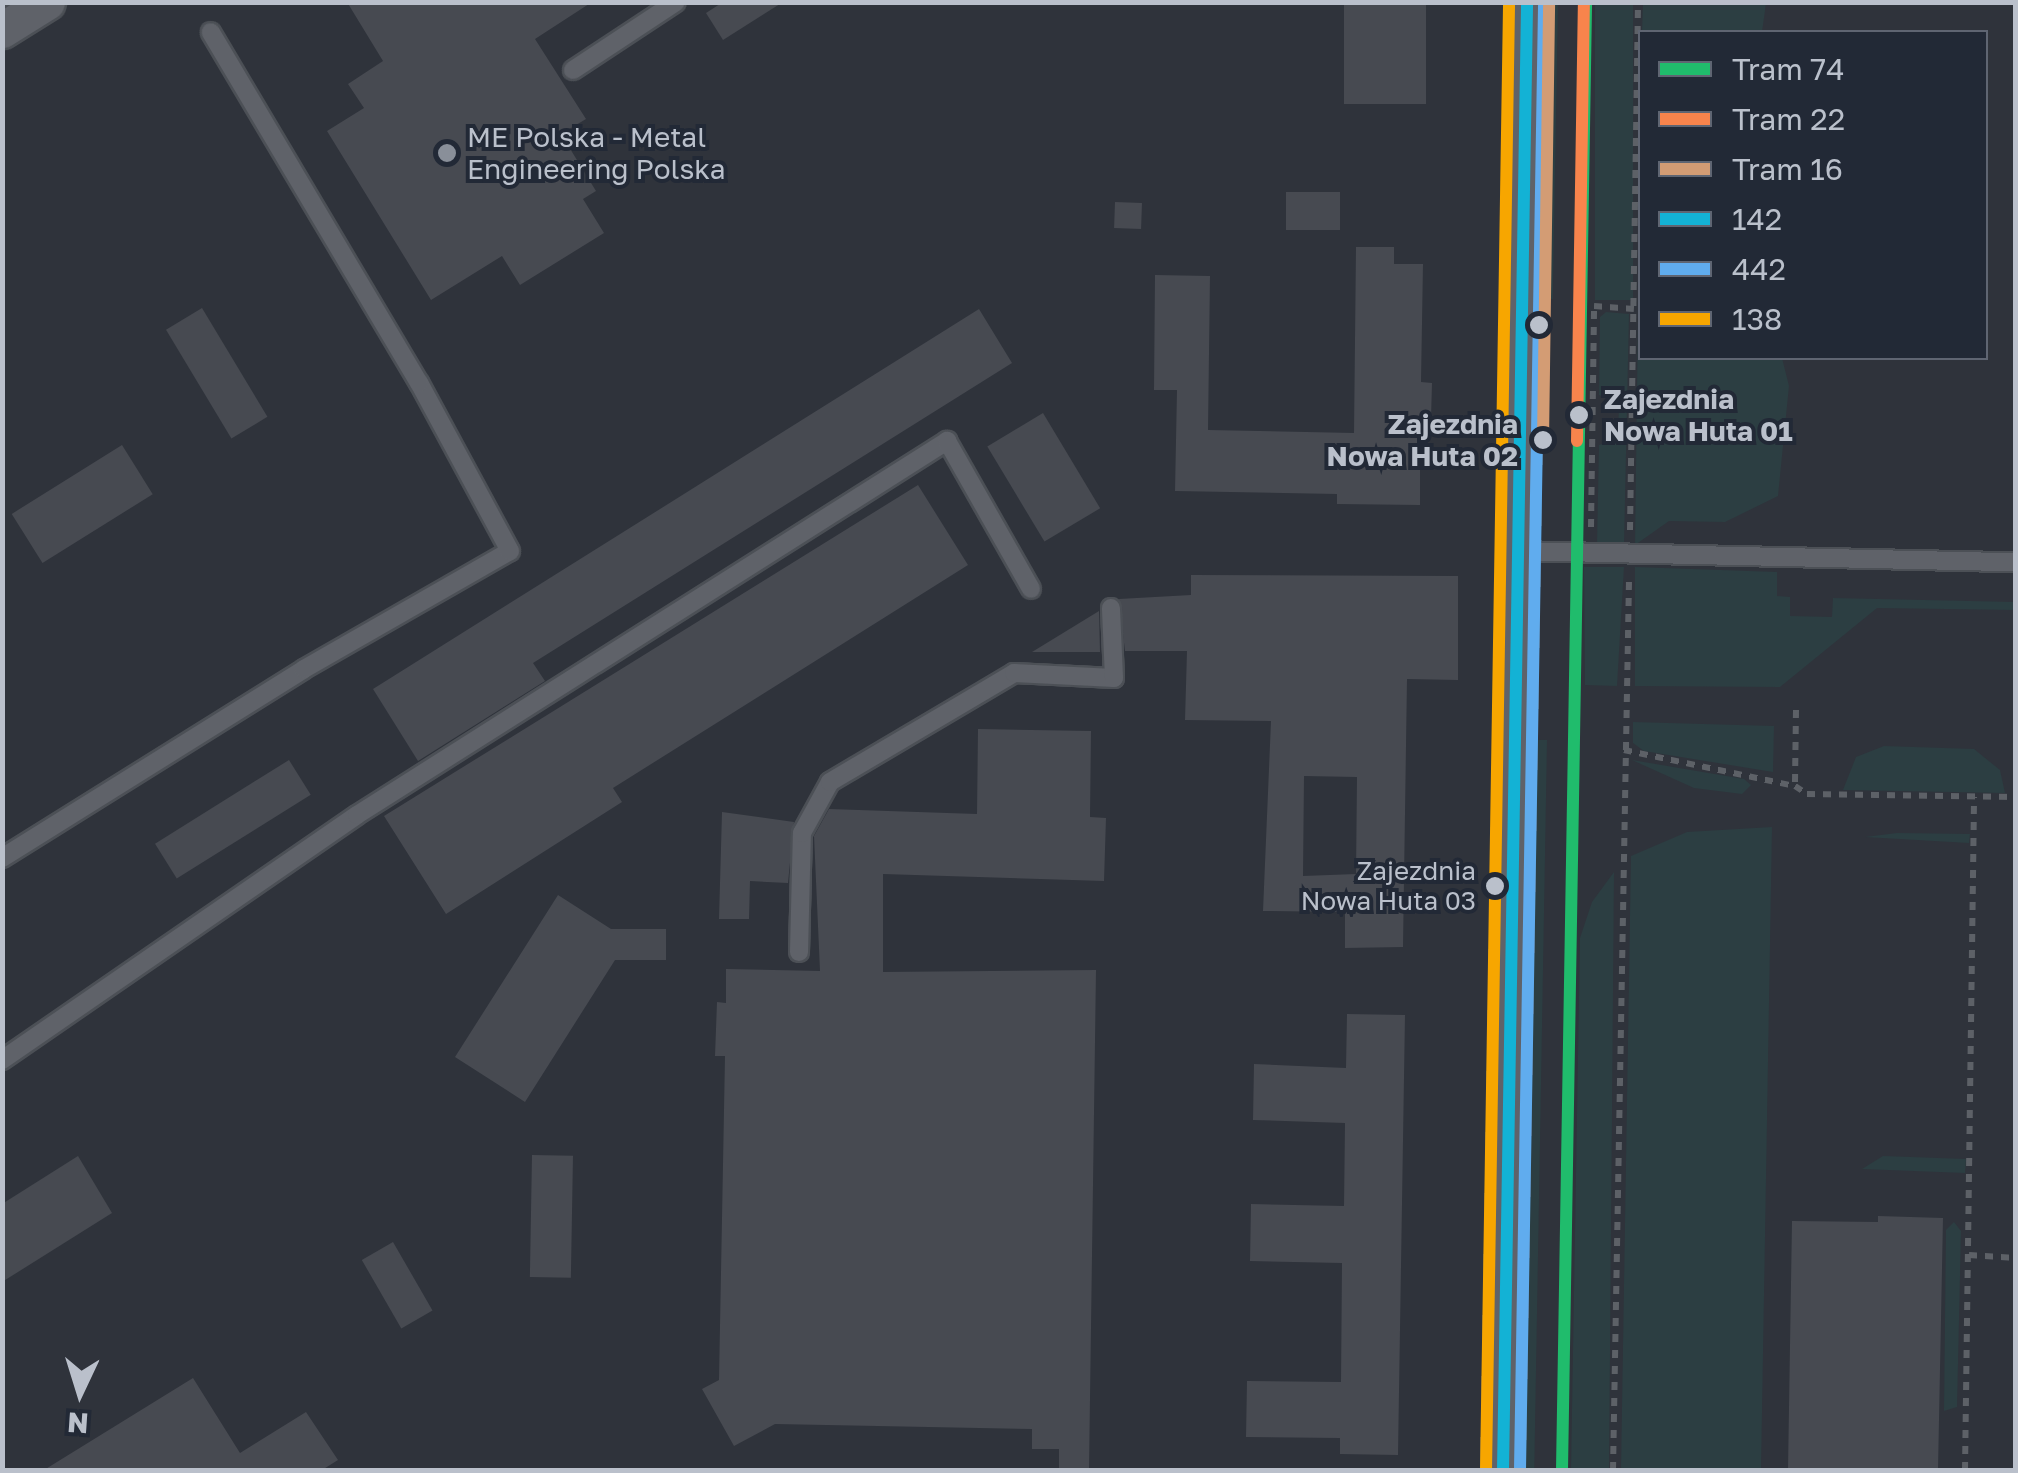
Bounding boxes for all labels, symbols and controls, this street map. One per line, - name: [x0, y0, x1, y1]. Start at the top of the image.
- legend: [1638, 30, 1988, 360]
- text: Tram 74: [1732, 51, 1845, 87]
- text: Tram 22: [1732, 101, 1845, 137]
- place label: ME Polska - Metal Engineering Polska: [467, 120, 726, 186]
- marker: ME Polska - Metal Engineering Polska: [436, 142, 458, 164]
- text: Tram 16: [1732, 151, 1843, 187]
- text: 142: [1732, 201, 1782, 237]
- text: 442: [1732, 251, 1786, 287]
- text: 138: [1732, 301, 1782, 337]
- unlabelled marker: [1529, 315, 1549, 335]
- place label: Zajezdnia Nowa Huta 01: [1604, 382, 1793, 448]
- marker: Zajezdnia Nowa Huta 01: [1563, 399, 1595, 431]
- place label: Zajezdnia Nowa Huta 02: [1327, 407, 1518, 473]
- marker: Zajezdnia Nowa Huta 02: [1527, 424, 1559, 456]
- place label: Zajezdnia Nowa Huta 03: [1301, 855, 1476, 916]
- marker: Zajezdnia Nowa Huta 03: [1485, 876, 1505, 896]
- north arrow: [30, 1343, 130, 1443]
- text: N: [66, 1406, 90, 1441]

